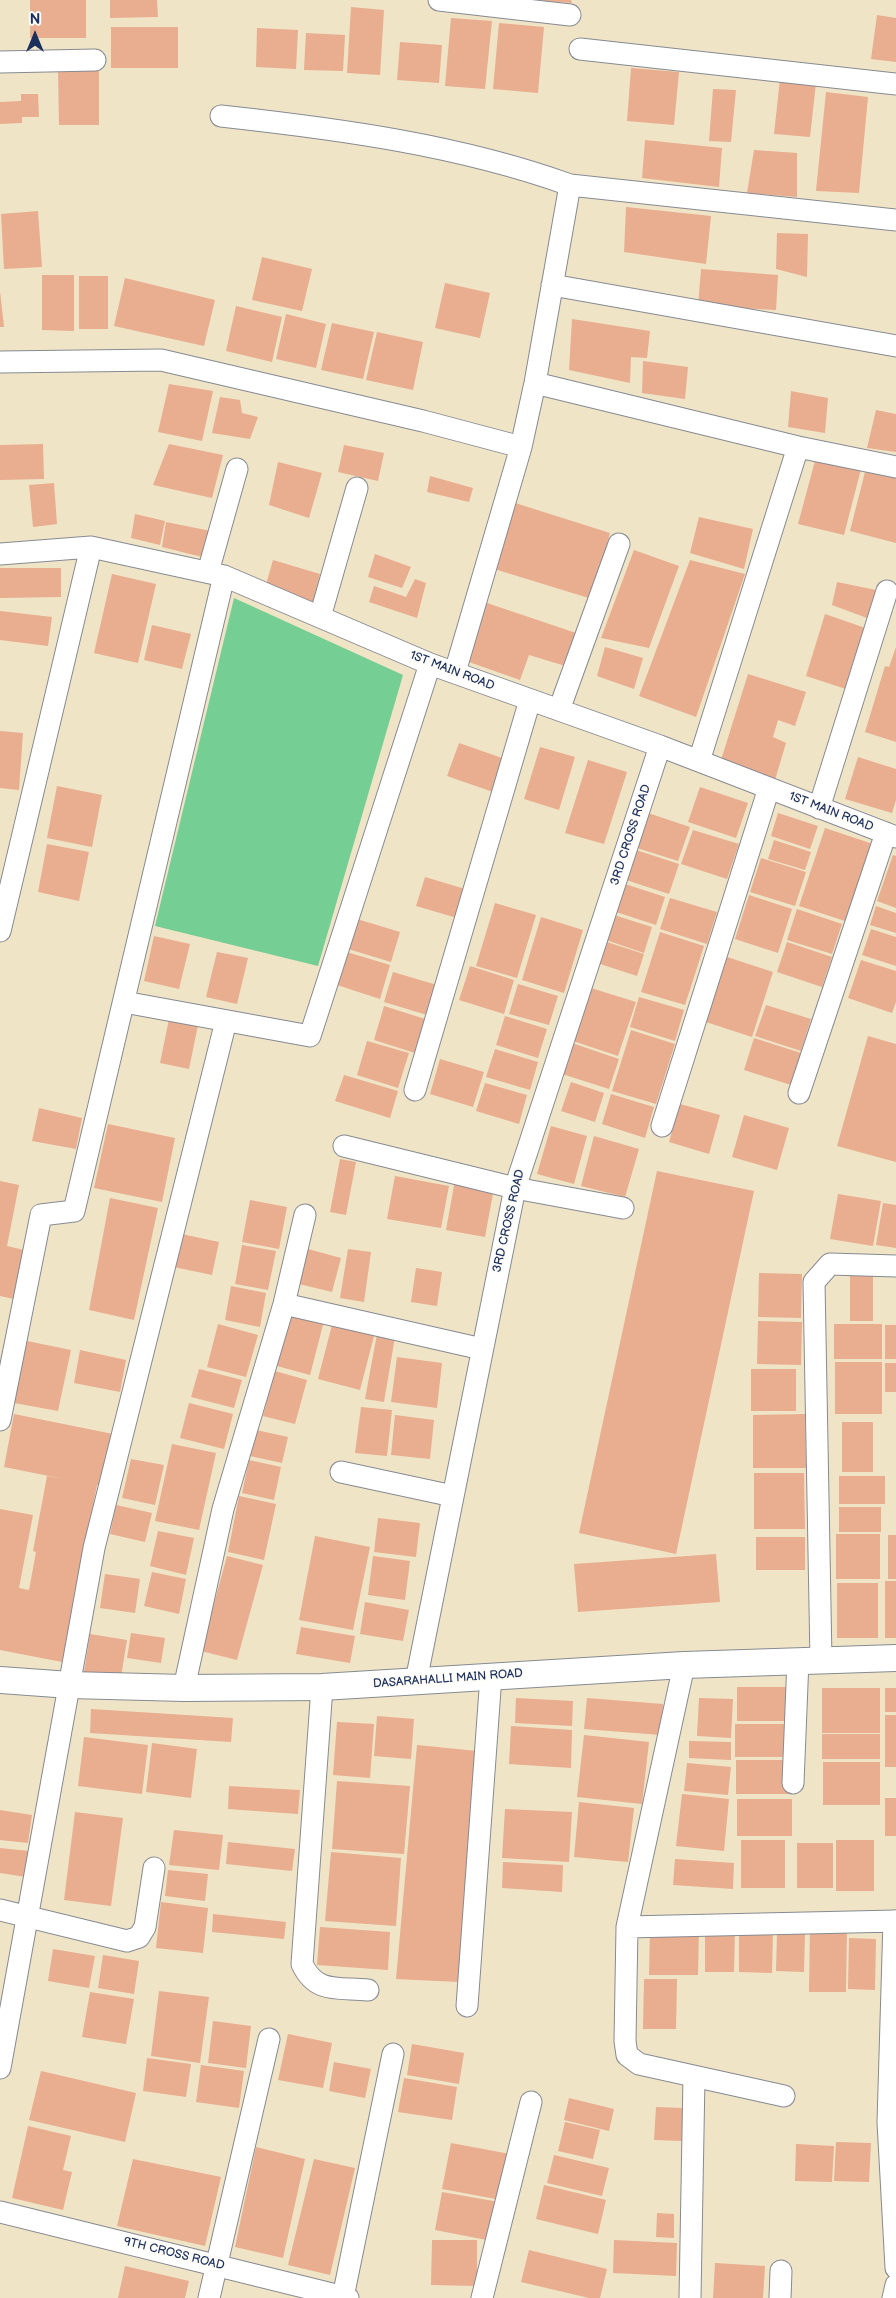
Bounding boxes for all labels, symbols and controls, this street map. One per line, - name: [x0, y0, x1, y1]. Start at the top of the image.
- north arrow: [10, 10, 60, 60]
- text: N: [30, 11, 40, 28]
- street label: 1ST MAIN ROAD: [408, 648, 496, 694]
- street label: 3RD CROSS ROAD: [608, 783, 654, 887]
- street label: 1ST MAIN ROAD: [787, 789, 875, 835]
- street label: 3RD CROSS ROAD: [490, 1168, 528, 1274]
- street label: DASARAHALLI MAIN ROAD: [373, 1667, 523, 1691]
- street label: 9TH CROSS ROAD: [122, 2234, 226, 2274]

